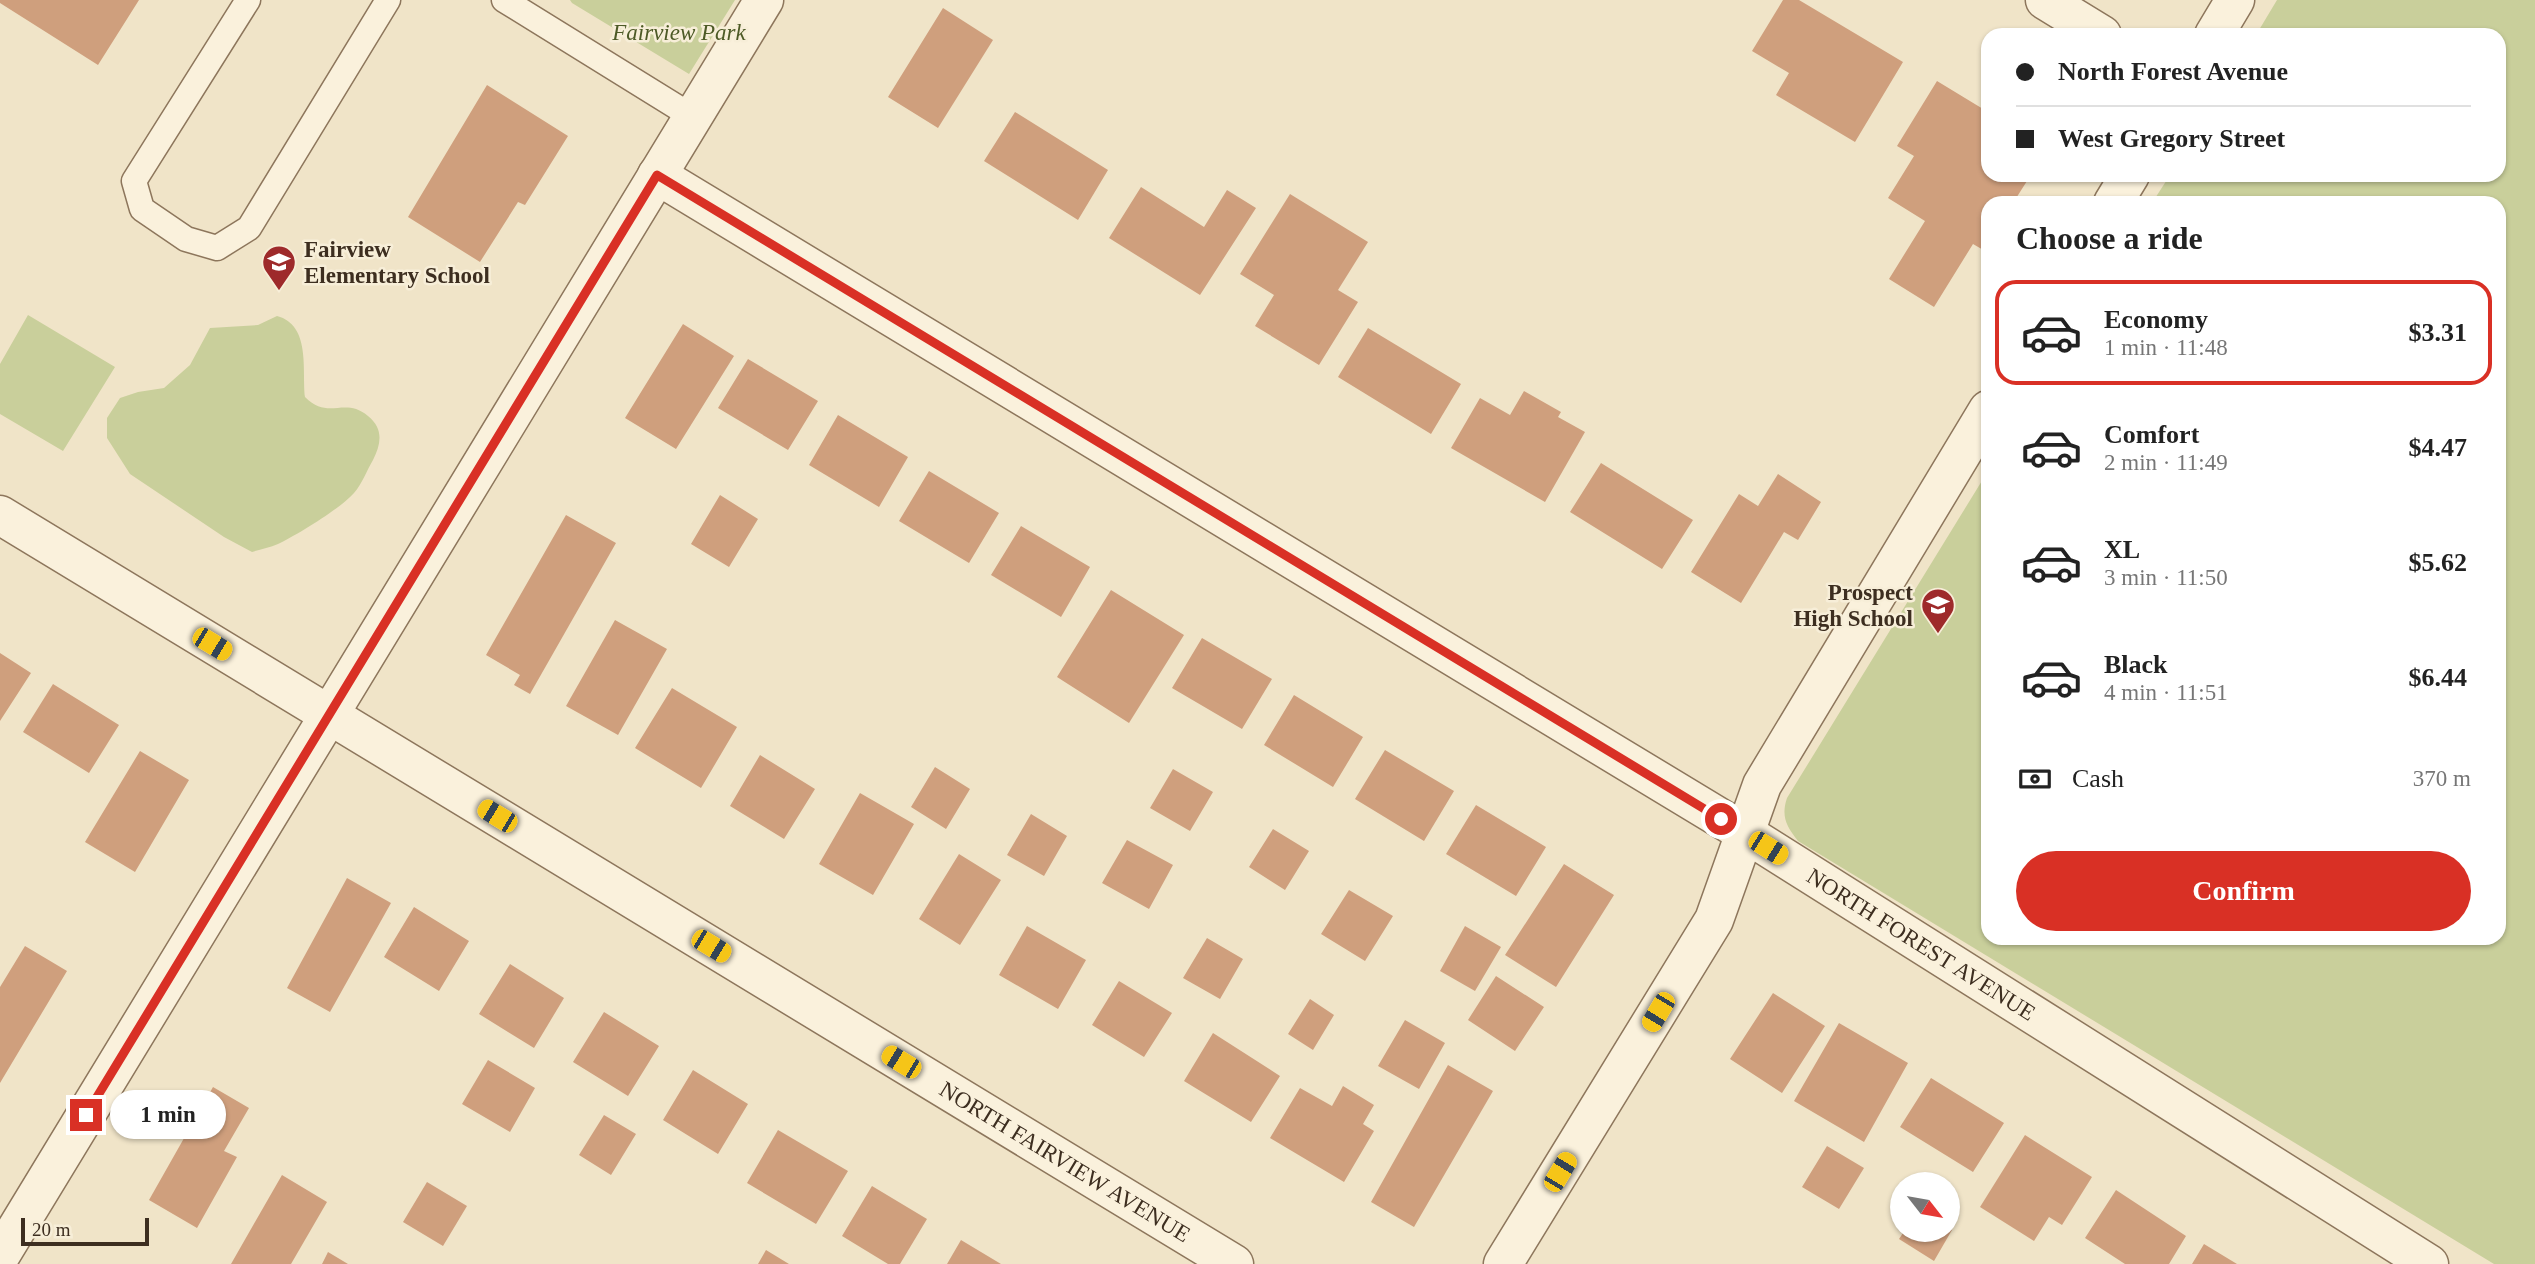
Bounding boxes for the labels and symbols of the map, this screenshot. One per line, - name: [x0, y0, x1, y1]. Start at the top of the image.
- park label: Fairview Park: [611, 20, 747, 45]
- place label: Fairview Elementary School: [304, 237, 490, 288]
- school or university icon: Fairview Elementary School: [260, 243, 298, 292]
- place label: Prospect High School: [1793, 580, 1913, 631]
- school or university icon: Prospect High School: [1919, 586, 1957, 635]
- car: [189, 624, 236, 664]
- car: [474, 796, 521, 836]
- route start: [1705, 803, 1737, 835]
- car: [1745, 828, 1792, 868]
- street label: NORTH FOREST AVENUE: [1802, 863, 2040, 1026]
- car: [688, 926, 735, 966]
- car: [1639, 989, 1678, 1035]
- car: [878, 1042, 925, 1082]
- street label: NORTH FAIRVIEW AVENUE: [935, 1076, 1195, 1247]
- callout: 1 min: [110, 1090, 226, 1140]
- route end: [70, 1099, 102, 1131]
- car: [1541, 1149, 1580, 1195]
- north arrow: [1890, 1172, 1960, 1242]
- scale bar: [21, 1215, 149, 1247]

